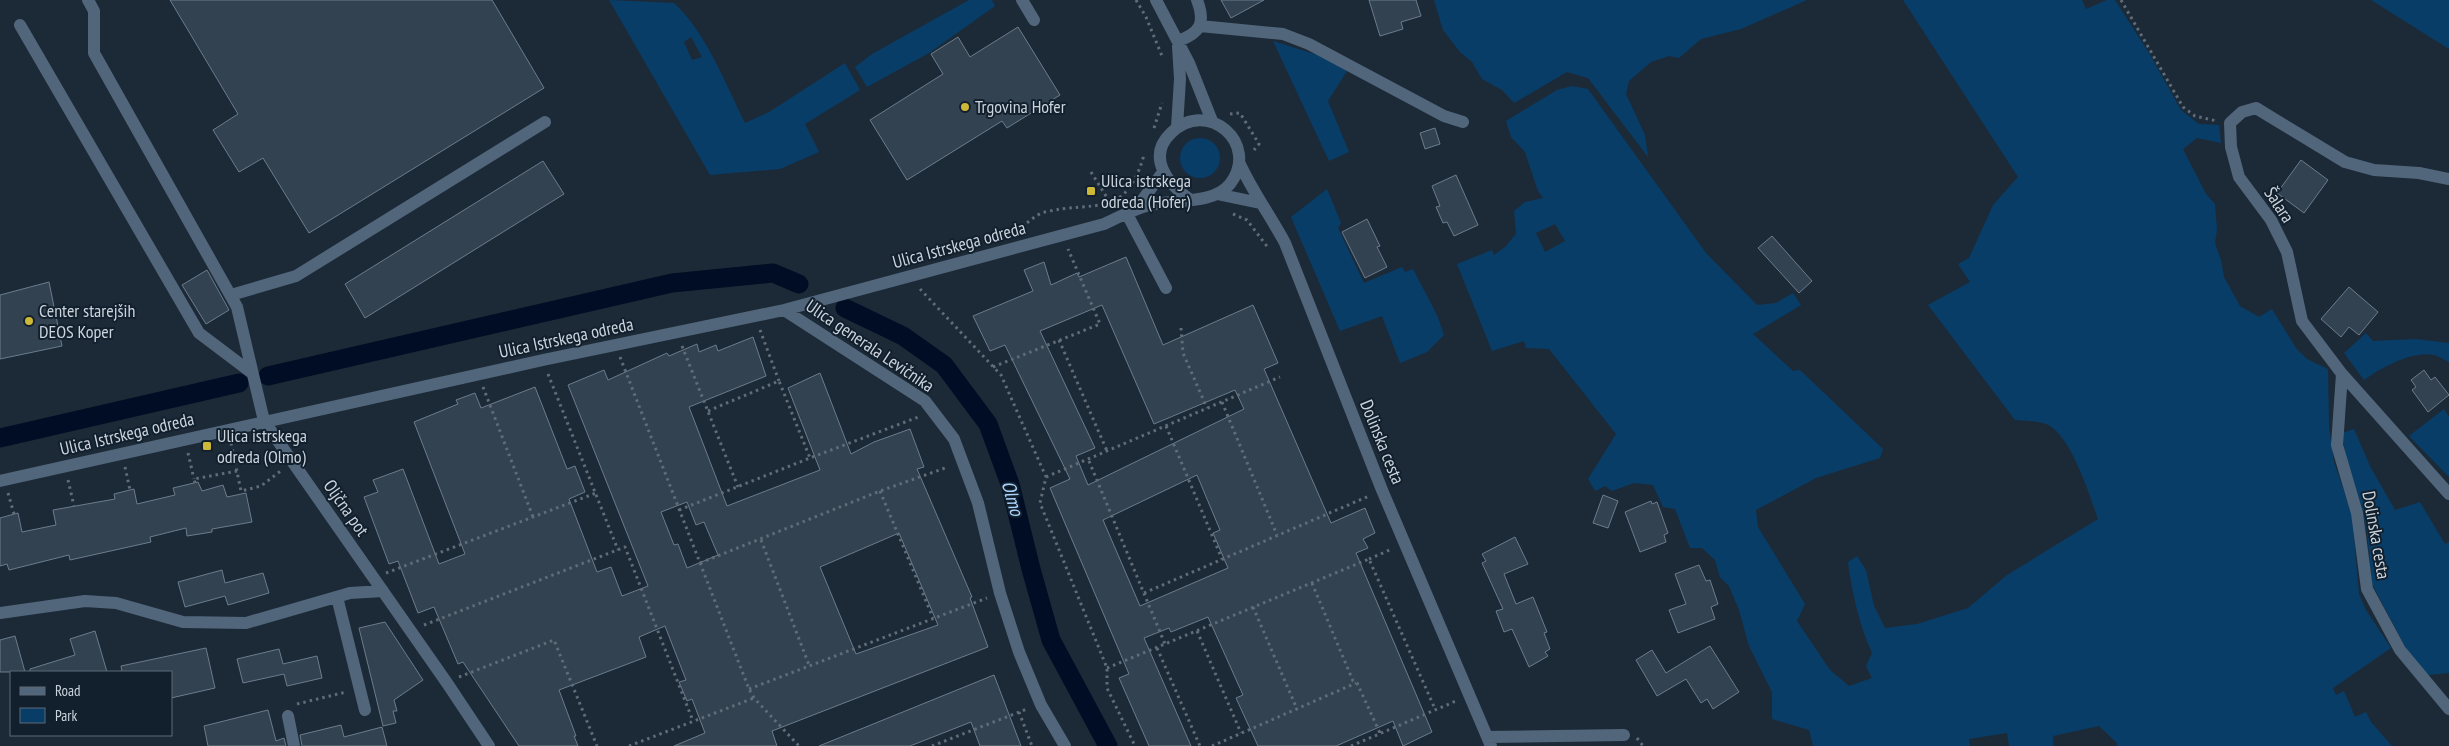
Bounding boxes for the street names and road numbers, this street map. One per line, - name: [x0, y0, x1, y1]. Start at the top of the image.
- street label: Šalara: [2259, 182, 2300, 227]
- street label: Ulica Istrskega odreda: [890, 216, 1028, 273]
- street label: Ulica generala Levičnika: [802, 294, 939, 397]
- street label: Ulica Istrskega odreda: [497, 312, 635, 363]
- street label: Dolinska cesta: [1355, 396, 1410, 487]
- street label: Ulica Istrskega odreda: [58, 407, 196, 460]
- street label: Oljčna pot: [319, 475, 374, 540]
- street label: Dolinska cesta: [2357, 489, 2396, 581]

